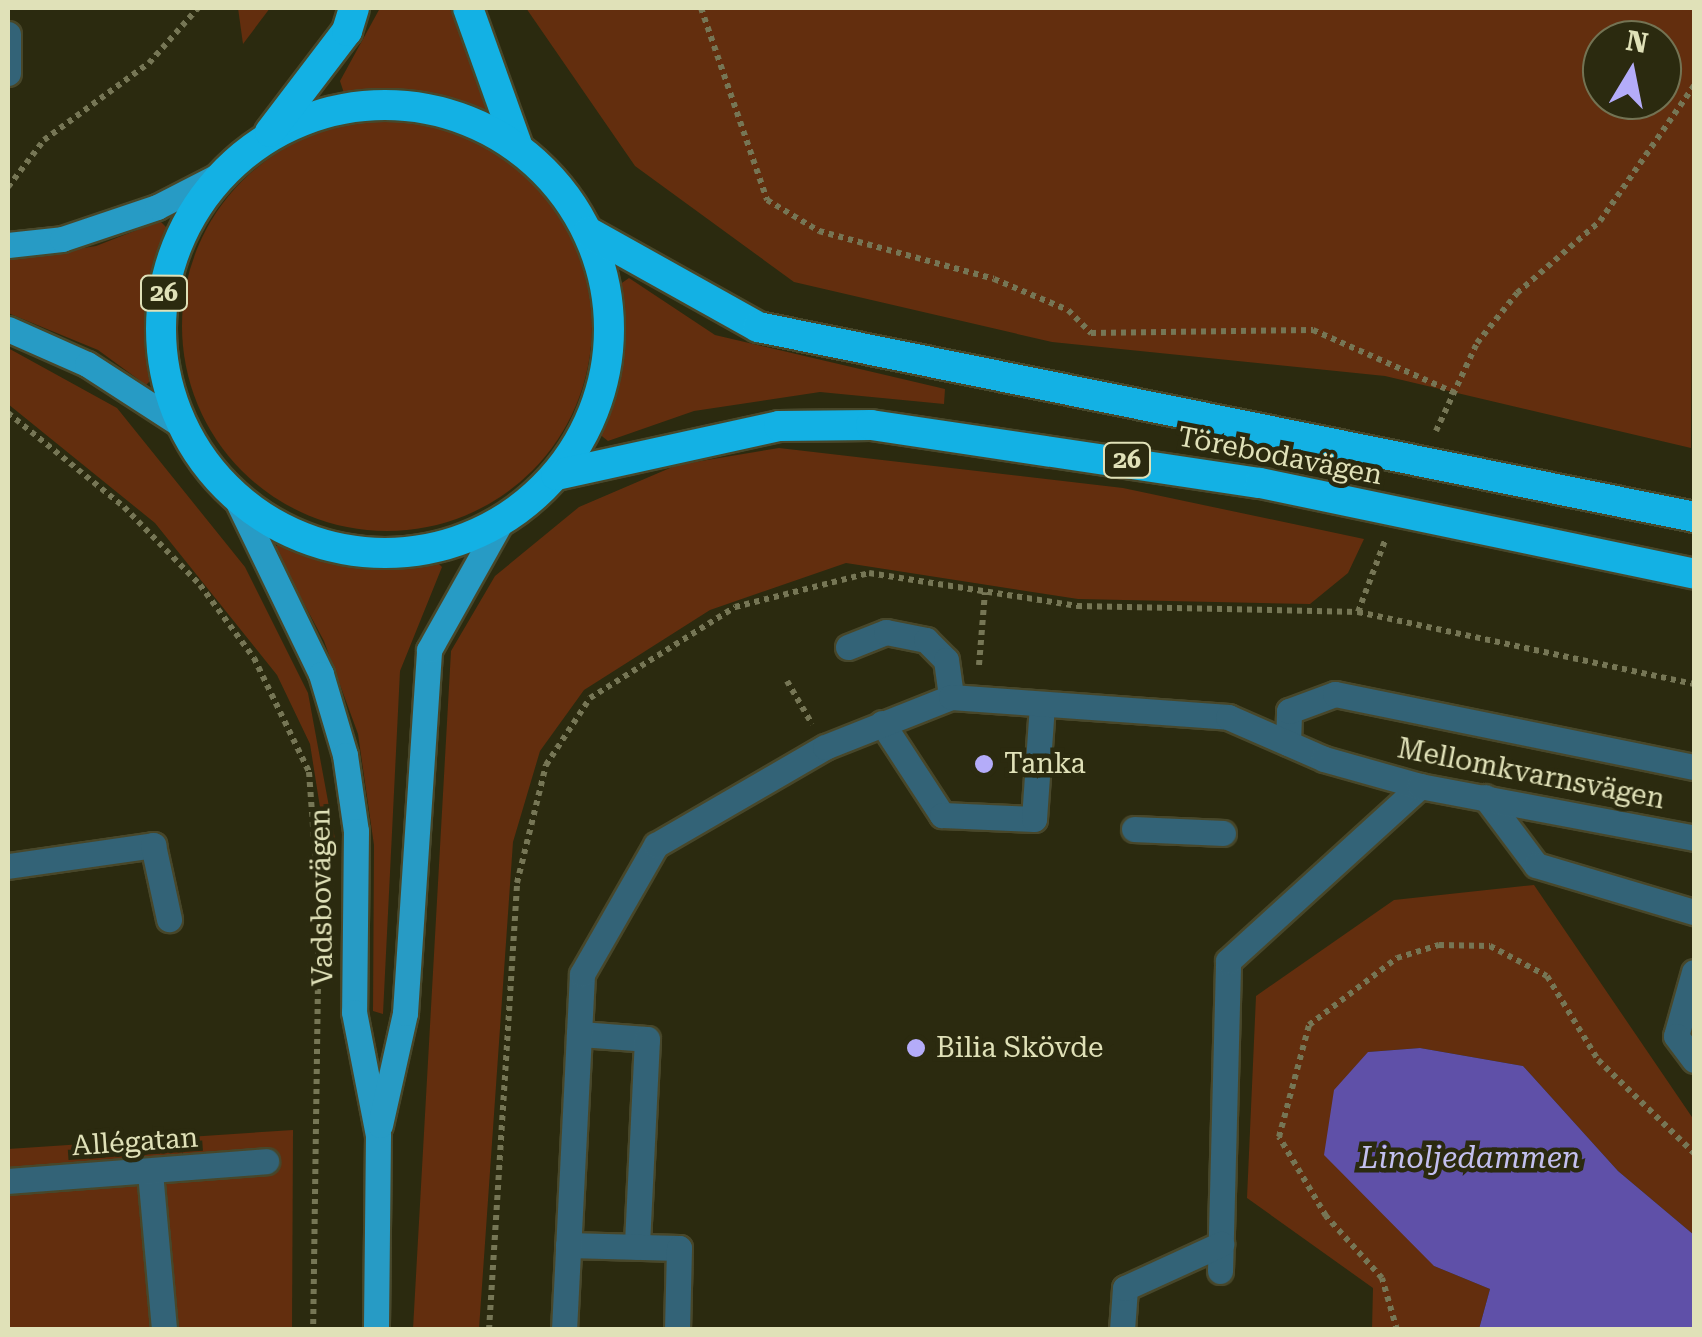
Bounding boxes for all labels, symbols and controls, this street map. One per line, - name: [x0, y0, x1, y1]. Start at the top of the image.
- north arrow: [1582, 20, 1682, 120]
- text: N: [1623, 24, 1650, 60]
- road number: 26: [139, 273, 189, 313]
- street label: Törebodavägen: [1175, 420, 1385, 492]
- road number: 26: [1102, 440, 1152, 480]
- street label: Mellomkvarnsvägen: [1395, 732, 1667, 816]
- place label: Tanka: [1004, 747, 1086, 781]
- marker: Tanka: [973, 753, 995, 775]
- street label: Vadsbovägen: [304, 808, 340, 986]
- place label: Bilia Skövde: [936, 1031, 1103, 1065]
- marker: Bilia Skövde: [905, 1037, 927, 1059]
- street label: Allégatan: [71, 1121, 199, 1163]
- water label: Linoljedammen: [1360, 1140, 1580, 1176]

